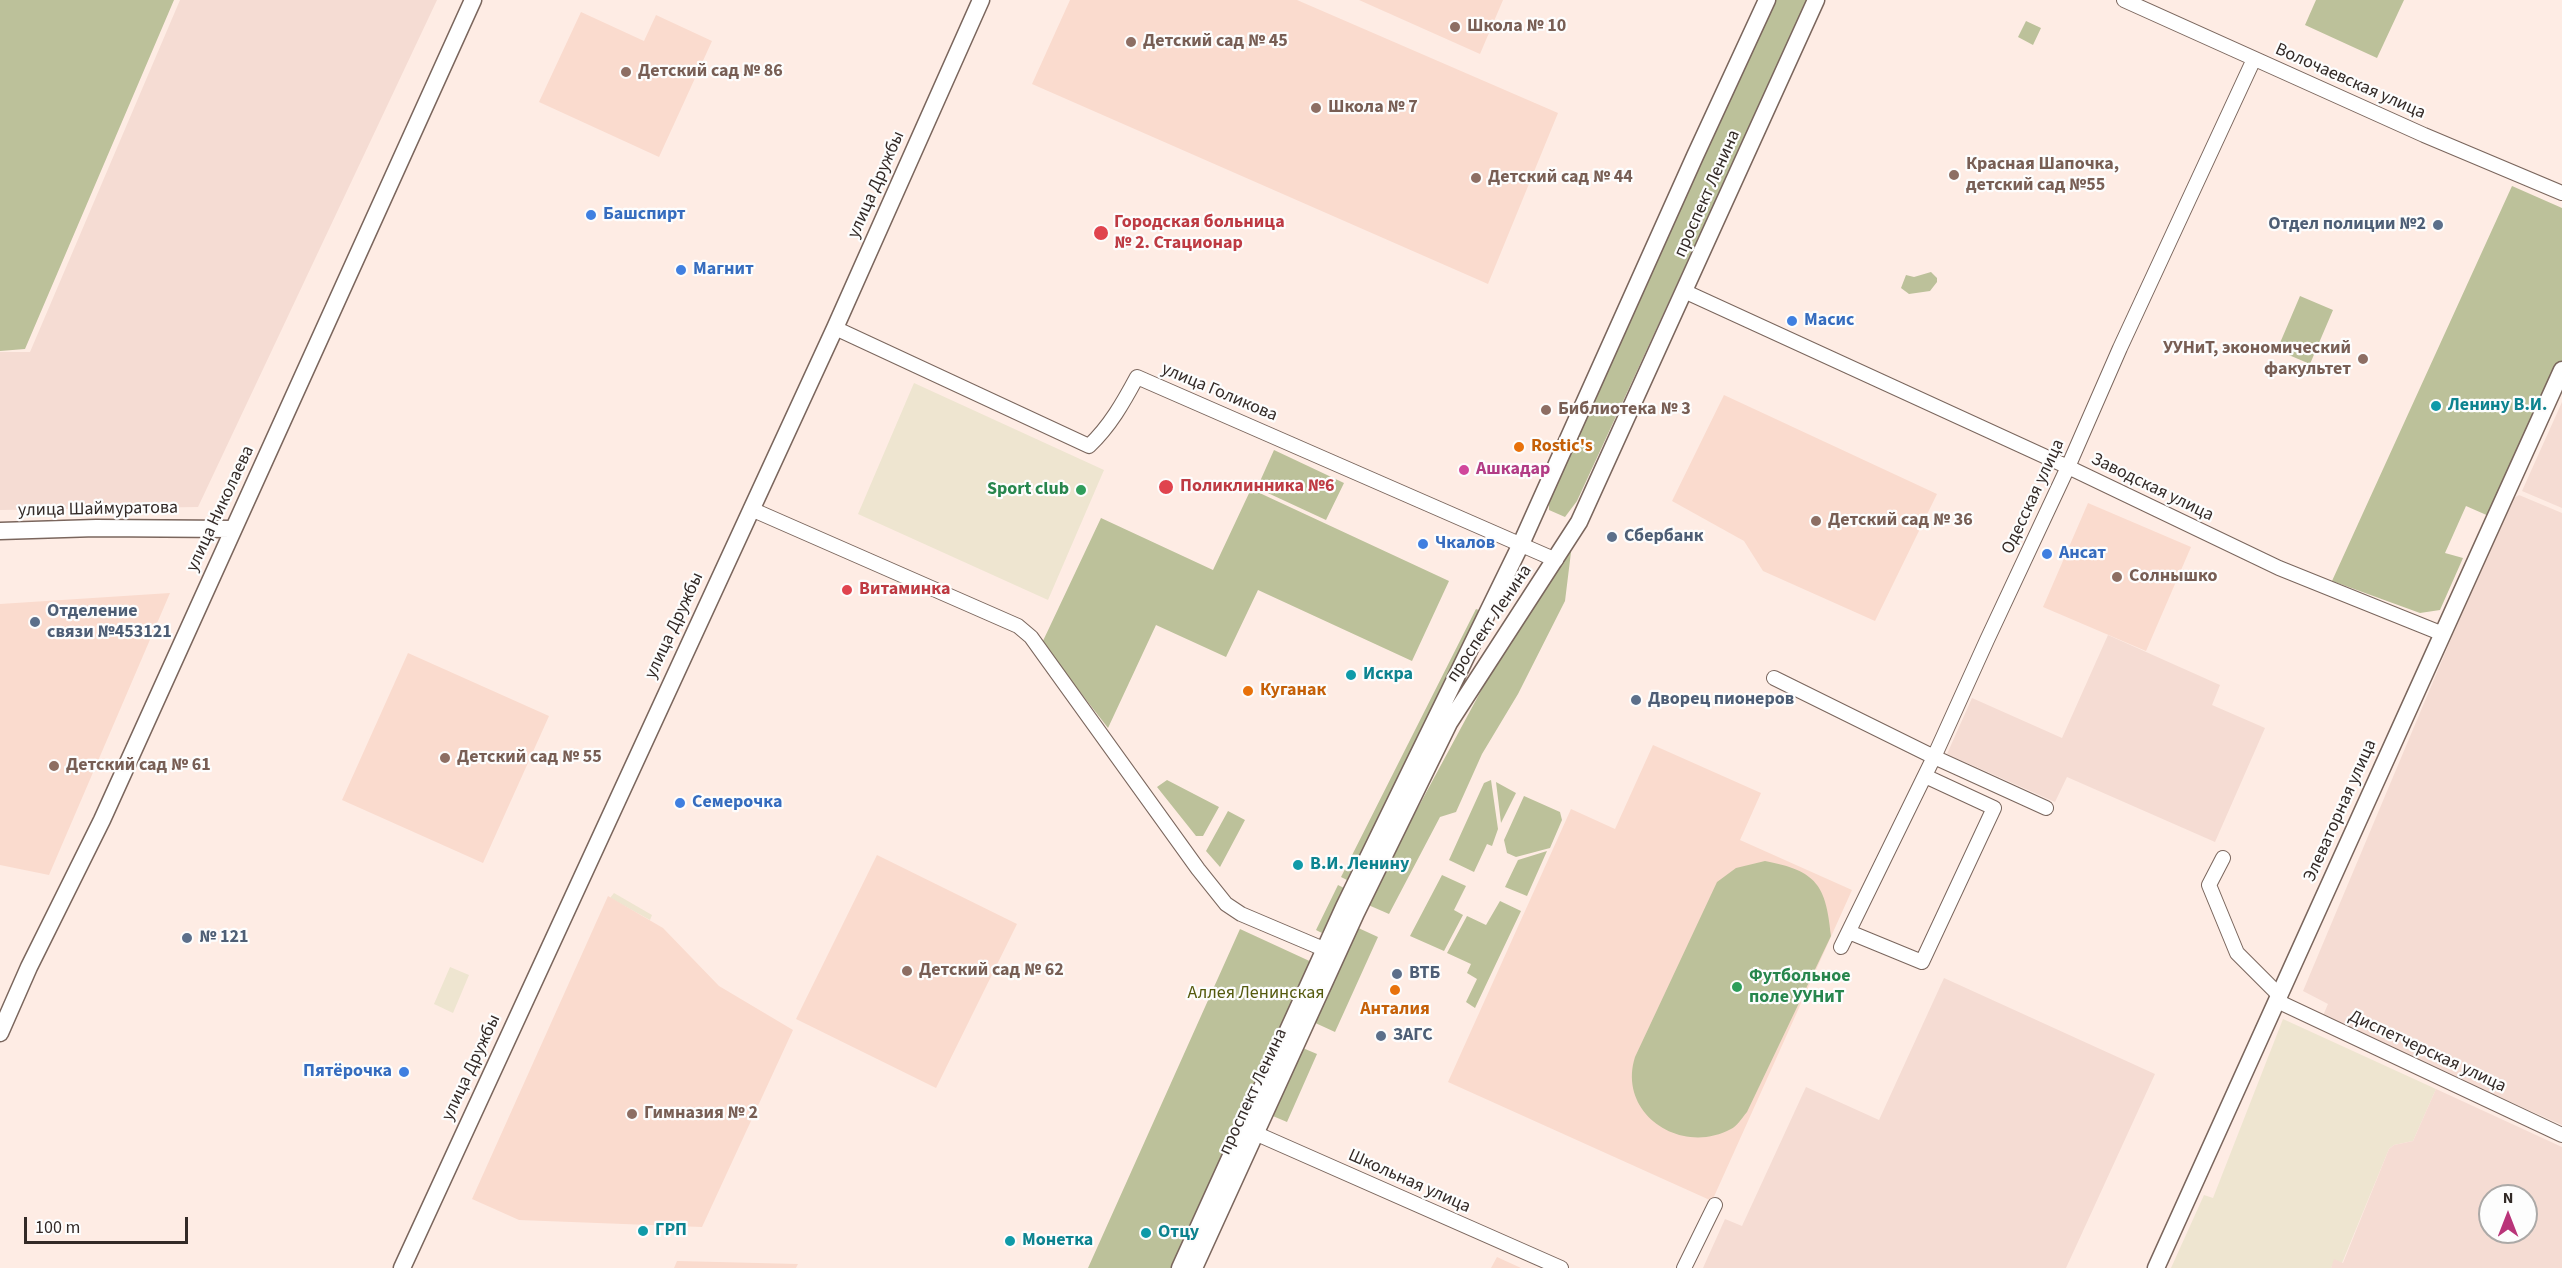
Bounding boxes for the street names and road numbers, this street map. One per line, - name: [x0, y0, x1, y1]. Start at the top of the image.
- street label: Волочаевская улица: [2272, 39, 2428, 125]
- street label: проспект Ленина: [1670, 127, 1746, 261]
- street label: улица Дружбы: [844, 128, 910, 242]
- street label: улица Голикова: [1158, 359, 1280, 427]
- street label: Одесская улица: [1998, 436, 2070, 558]
- street label: улица Николаева: [182, 442, 260, 576]
- street label: Заводская улица: [2087, 449, 2217, 527]
- street label: улица Шаймуратова: [18, 498, 178, 522]
- street label: проспект Ленина: [1443, 561, 1537, 687]
- street label: улица Дружбы: [641, 569, 709, 683]
- street label: Элеваторная улица: [2300, 736, 2382, 886]
- street label: Диспетчерская улица: [2345, 1006, 2509, 1098]
- street label: улица Дружбы: [438, 1011, 506, 1125]
- street label: проспект Ленина: [1215, 1025, 1293, 1159]
- street label: Школьная улица: [1344, 1145, 1474, 1219]

